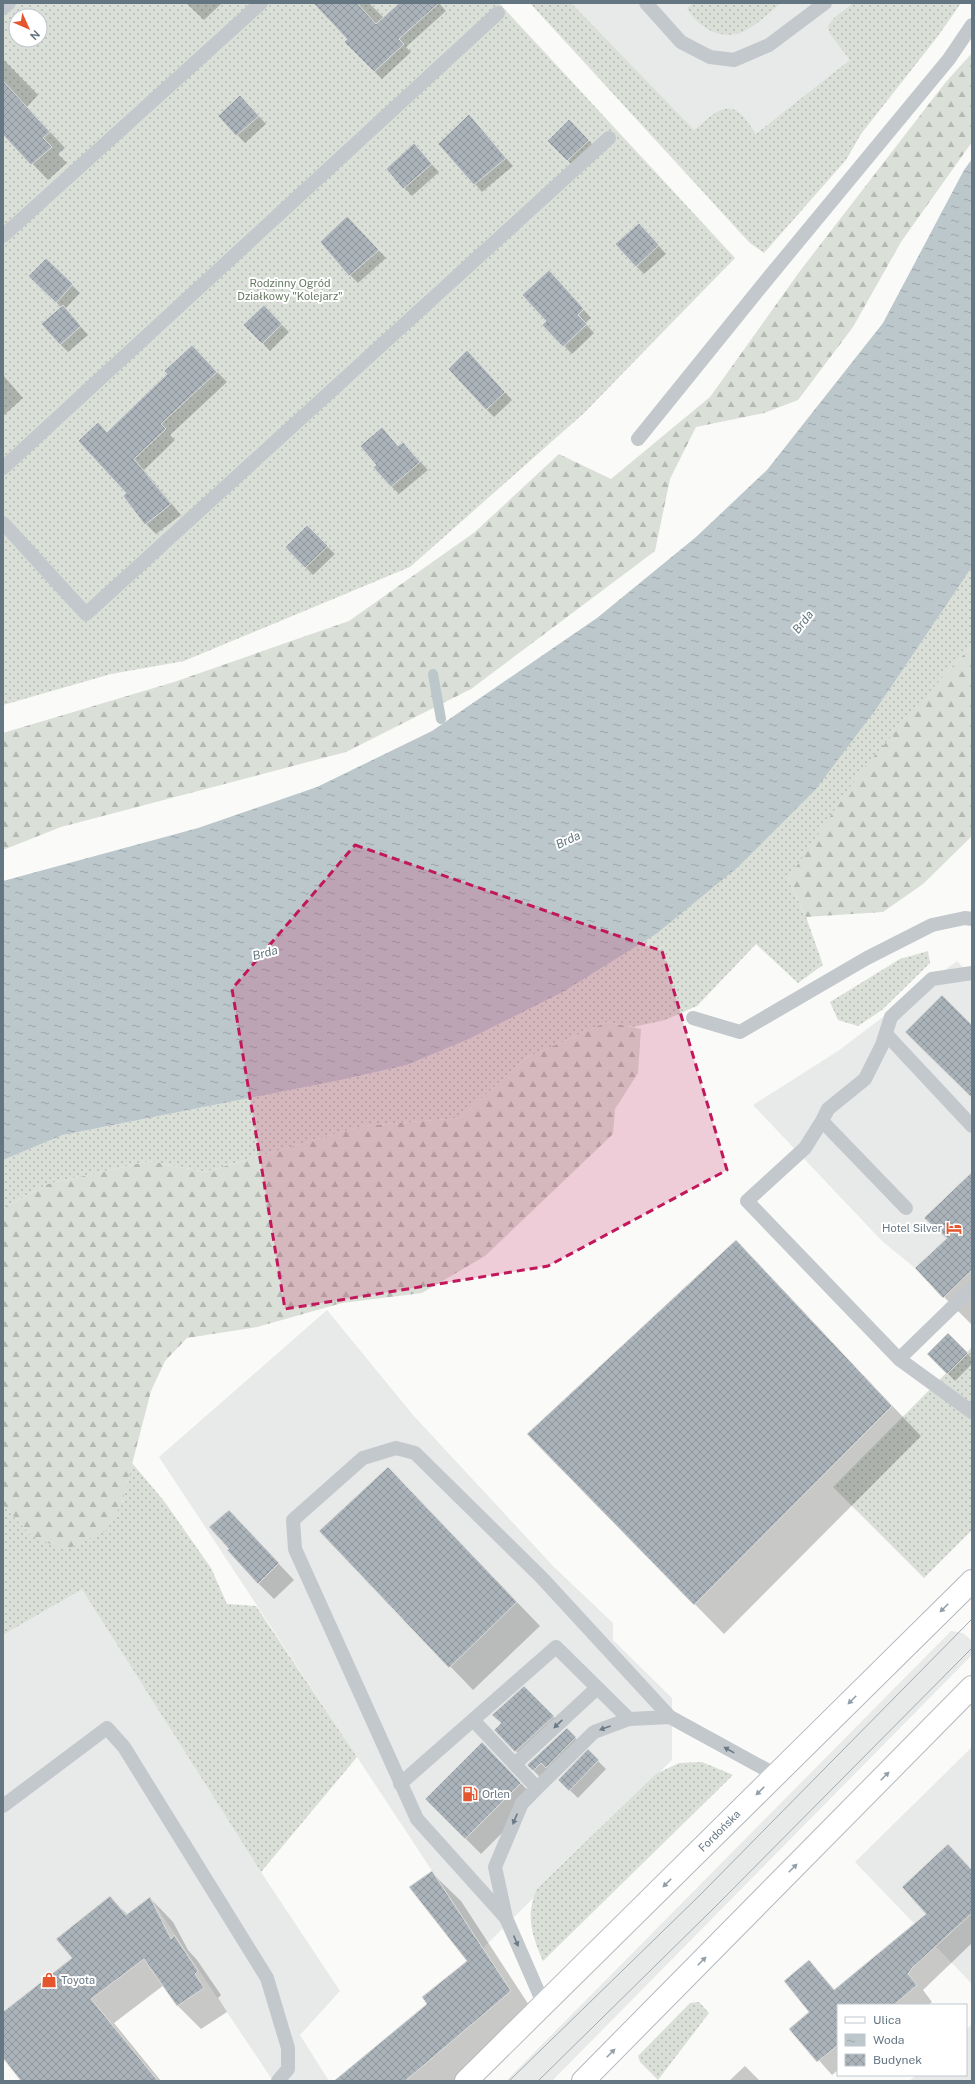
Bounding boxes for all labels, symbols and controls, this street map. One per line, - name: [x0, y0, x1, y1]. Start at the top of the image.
- north arrow: [8, 8, 48, 48]
- text: N: [28, 28, 42, 42]
- park label: Rodzinny Ogród Działkowy "Kolejarz": [237, 277, 343, 302]
- water label: Brda: [790, 608, 816, 636]
- water label: Brda: [553, 828, 583, 852]
- water label: Brda: [251, 943, 279, 963]
- hotel icon: Hotel Silver: [945, 1219, 963, 1237]
- place label: Hotel Silver: [882, 1222, 942, 1234]
- one-way arrow: [939, 1603, 949, 1613]
- one-way arrow: [847, 1695, 857, 1705]
- one-way arrow: [553, 1719, 563, 1729]
- one-way arrow: [598, 1725, 610, 1731]
- one-way arrow: [723, 1747, 735, 1753]
- one-way arrow: [880, 1771, 890, 1781]
- fuel station icon: Orlen: [461, 1785, 479, 1803]
- one-way arrow: [755, 1786, 765, 1796]
- place label: Orlen: [482, 1788, 510, 1800]
- street label: Fordońska: [696, 1808, 743, 1854]
- one-way arrow: [512, 1813, 518, 1824]
- one-way arrow: [788, 1863, 798, 1873]
- one-way arrow: [662, 1878, 672, 1888]
- one-way arrow: [513, 1936, 519, 1947]
- one-way arrow: [697, 1956, 707, 1966]
- shop icon: Toyota: [40, 1971, 58, 1989]
- place label: Toyota: [61, 1974, 95, 1986]
- legend: [837, 2004, 967, 2076]
- text: Ulica: [873, 2013, 901, 2027]
- text: Woda: [873, 2033, 904, 2047]
- one-way arrow: [606, 2048, 615, 2058]
- text: Budynek: [873, 2053, 922, 2067]

